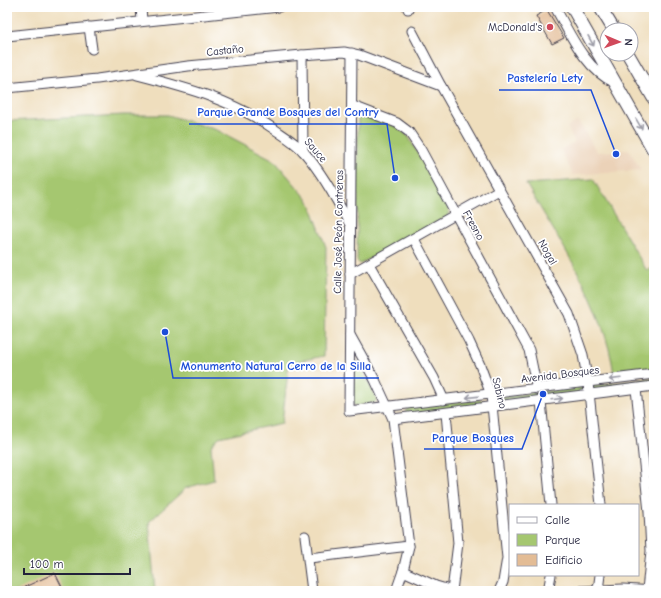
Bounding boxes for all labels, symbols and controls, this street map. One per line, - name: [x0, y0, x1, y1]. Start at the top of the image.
- place label: McDonald's: [488, 21, 542, 34]
- marker: McDonald's: [545, 22, 555, 32]
- north arrow: [599, 22, 639, 62]
- one-way arrow: [588, 35, 596, 47]
- text: N: [622, 39, 635, 46]
- street label: Castaño: [206, 42, 245, 59]
- callout: Pastelería Lety: [499, 66, 591, 90]
- text: Pastelería Lety: [507, 71, 583, 85]
- callout: Parque Grande Bosques del Contry: [189, 100, 387, 124]
- text: Parque Grande Bosques del Contry: [197, 105, 379, 119]
- one-way arrow: [635, 118, 643, 130]
- street label: Sauce: [301, 135, 330, 166]
- street label: Calle José Peón Contreras: [331, 170, 346, 294]
- street label: Fresno: [460, 208, 487, 243]
- street label: Nogal: [535, 237, 560, 267]
- callout: Monumento Natural Cerro de la Silla: [173, 354, 379, 378]
- text: Monumento Natural Cerro de la Silla: [181, 359, 371, 373]
- street label: Avenida Bosques: [520, 363, 600, 386]
- one-way arrow: [609, 375, 622, 383]
- street label: Sabino: [489, 376, 510, 410]
- one-way arrow: [466, 393, 479, 401]
- one-way arrow: [550, 395, 563, 403]
- callout: Parque Bosques: [424, 425, 522, 449]
- text: Parque Bosques: [432, 431, 514, 445]
- legend: [509, 504, 639, 576]
- text: Calle: [545, 513, 570, 527]
- text: Parque: [545, 533, 580, 547]
- scale bar: [24, 550, 130, 576]
- text: Edificio: [545, 553, 582, 567]
- text: 100 m: [30, 557, 63, 571]

